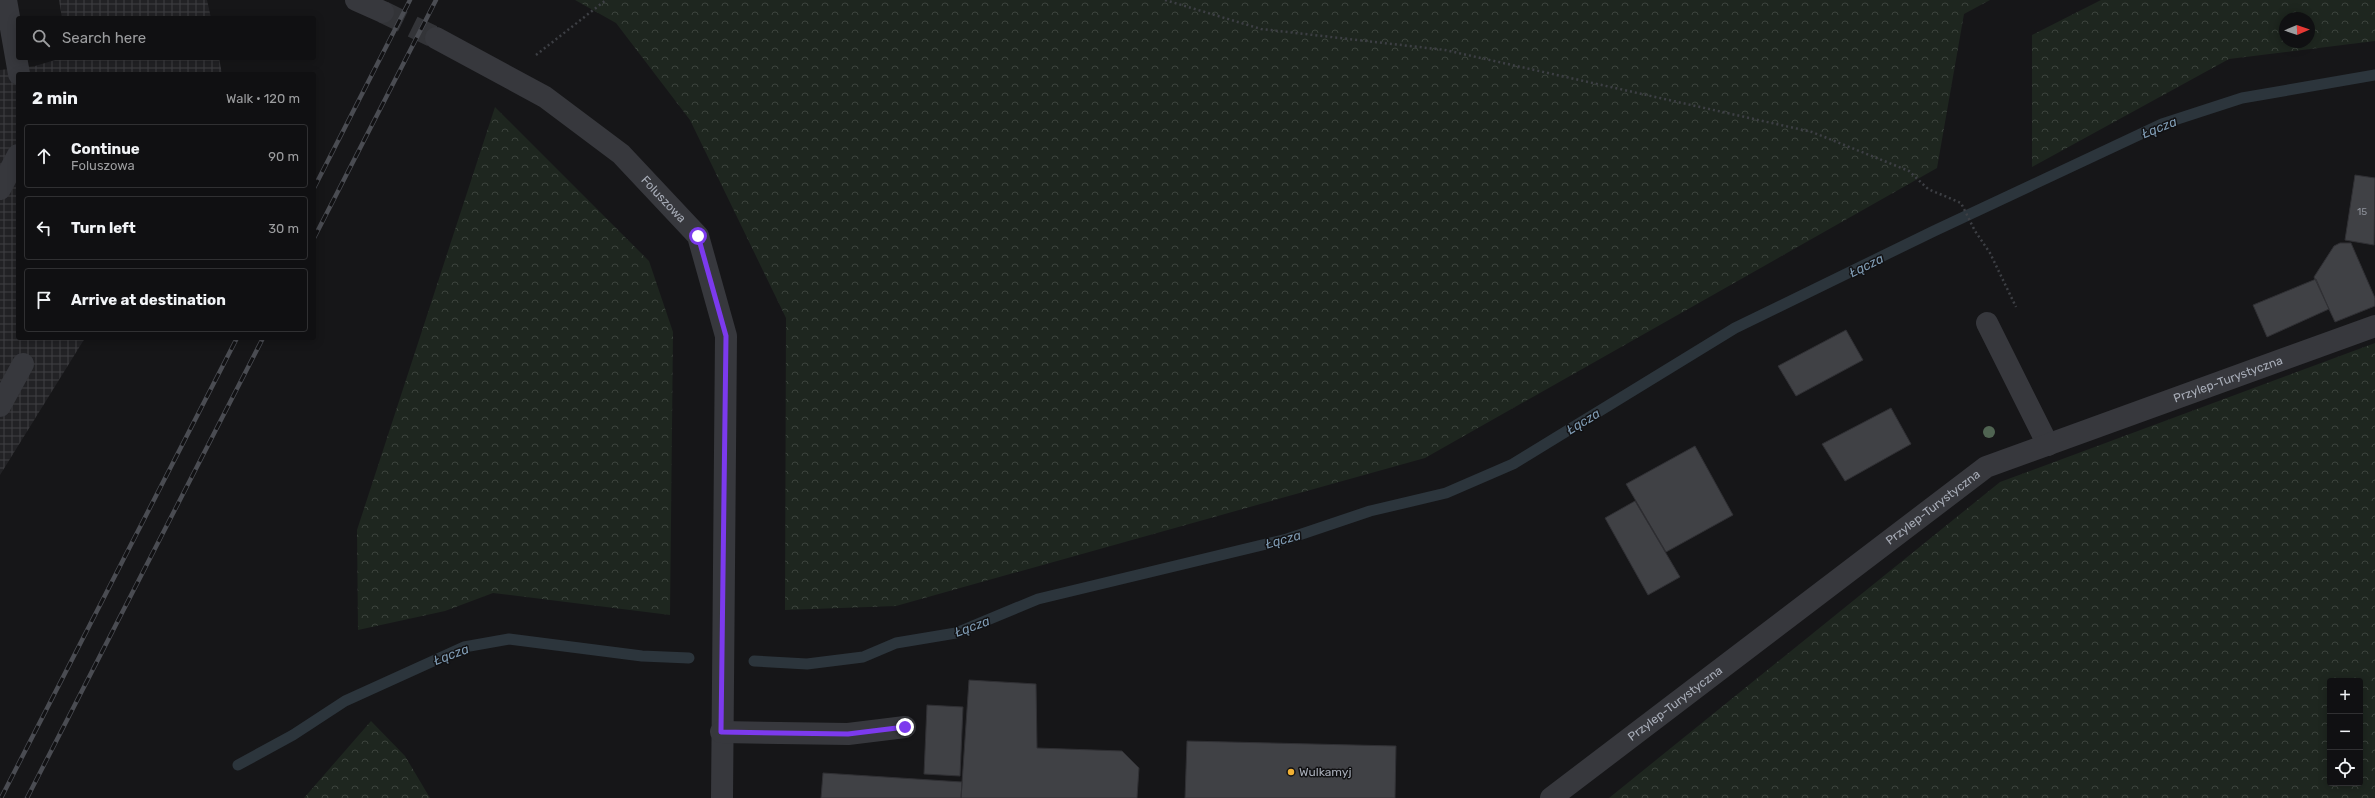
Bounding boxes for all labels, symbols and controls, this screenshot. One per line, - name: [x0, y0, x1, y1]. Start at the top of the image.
- north arrow: [2279, 12, 2315, 48]
- search box: [16, 16, 316, 60]
- icon: search: [30, 27, 52, 49]
- text: Search here: [62, 29, 146, 47]
- text: 2 min: [32, 88, 78, 108]
- text: Walk · 120 m: [226, 91, 300, 106]
- water label: Łącza: [2140, 114, 2179, 141]
- text: Continue: [71, 140, 140, 158]
- icon: ahead: [33, 145, 55, 167]
- text: 90 m: [268, 149, 299, 164]
- text: Foluszowa: [71, 158, 135, 173]
- street label: Foluszowa: [638, 173, 689, 225]
- house number: 15: [2357, 206, 2367, 218]
- icon: left: [33, 217, 55, 239]
- text: Turn left: [71, 219, 136, 237]
- text: 30 m: [268, 221, 299, 236]
- route start: [689, 227, 707, 245]
- water label: Łącza: [1847, 251, 1886, 280]
- icon: arrive: [33, 289, 55, 311]
- text: Arrive at destination: [71, 291, 226, 309]
- street label: Przylep-Turystyczna: [2172, 353, 2284, 405]
- water label: Łącza: [1564, 405, 1603, 437]
- street label: Przylep-Turystyczna: [1883, 467, 1983, 548]
- water label: Łącza: [1264, 527, 1303, 552]
- water label: Łącza: [953, 613, 992, 640]
- water label: Łącza: [432, 641, 471, 668]
- street label: Przylep-Turystyczna: [1625, 663, 1725, 744]
- map controls: [2327, 678, 2363, 786]
- button: +: [2327, 678, 2363, 714]
- button: −: [2327, 714, 2363, 750]
- route end: [896, 718, 914, 736]
- button: locate: [2327, 750, 2363, 786]
- place label: Wulkamyj: [1299, 765, 1351, 779]
- marker: Wulkamyj: [1286, 767, 1296, 777]

